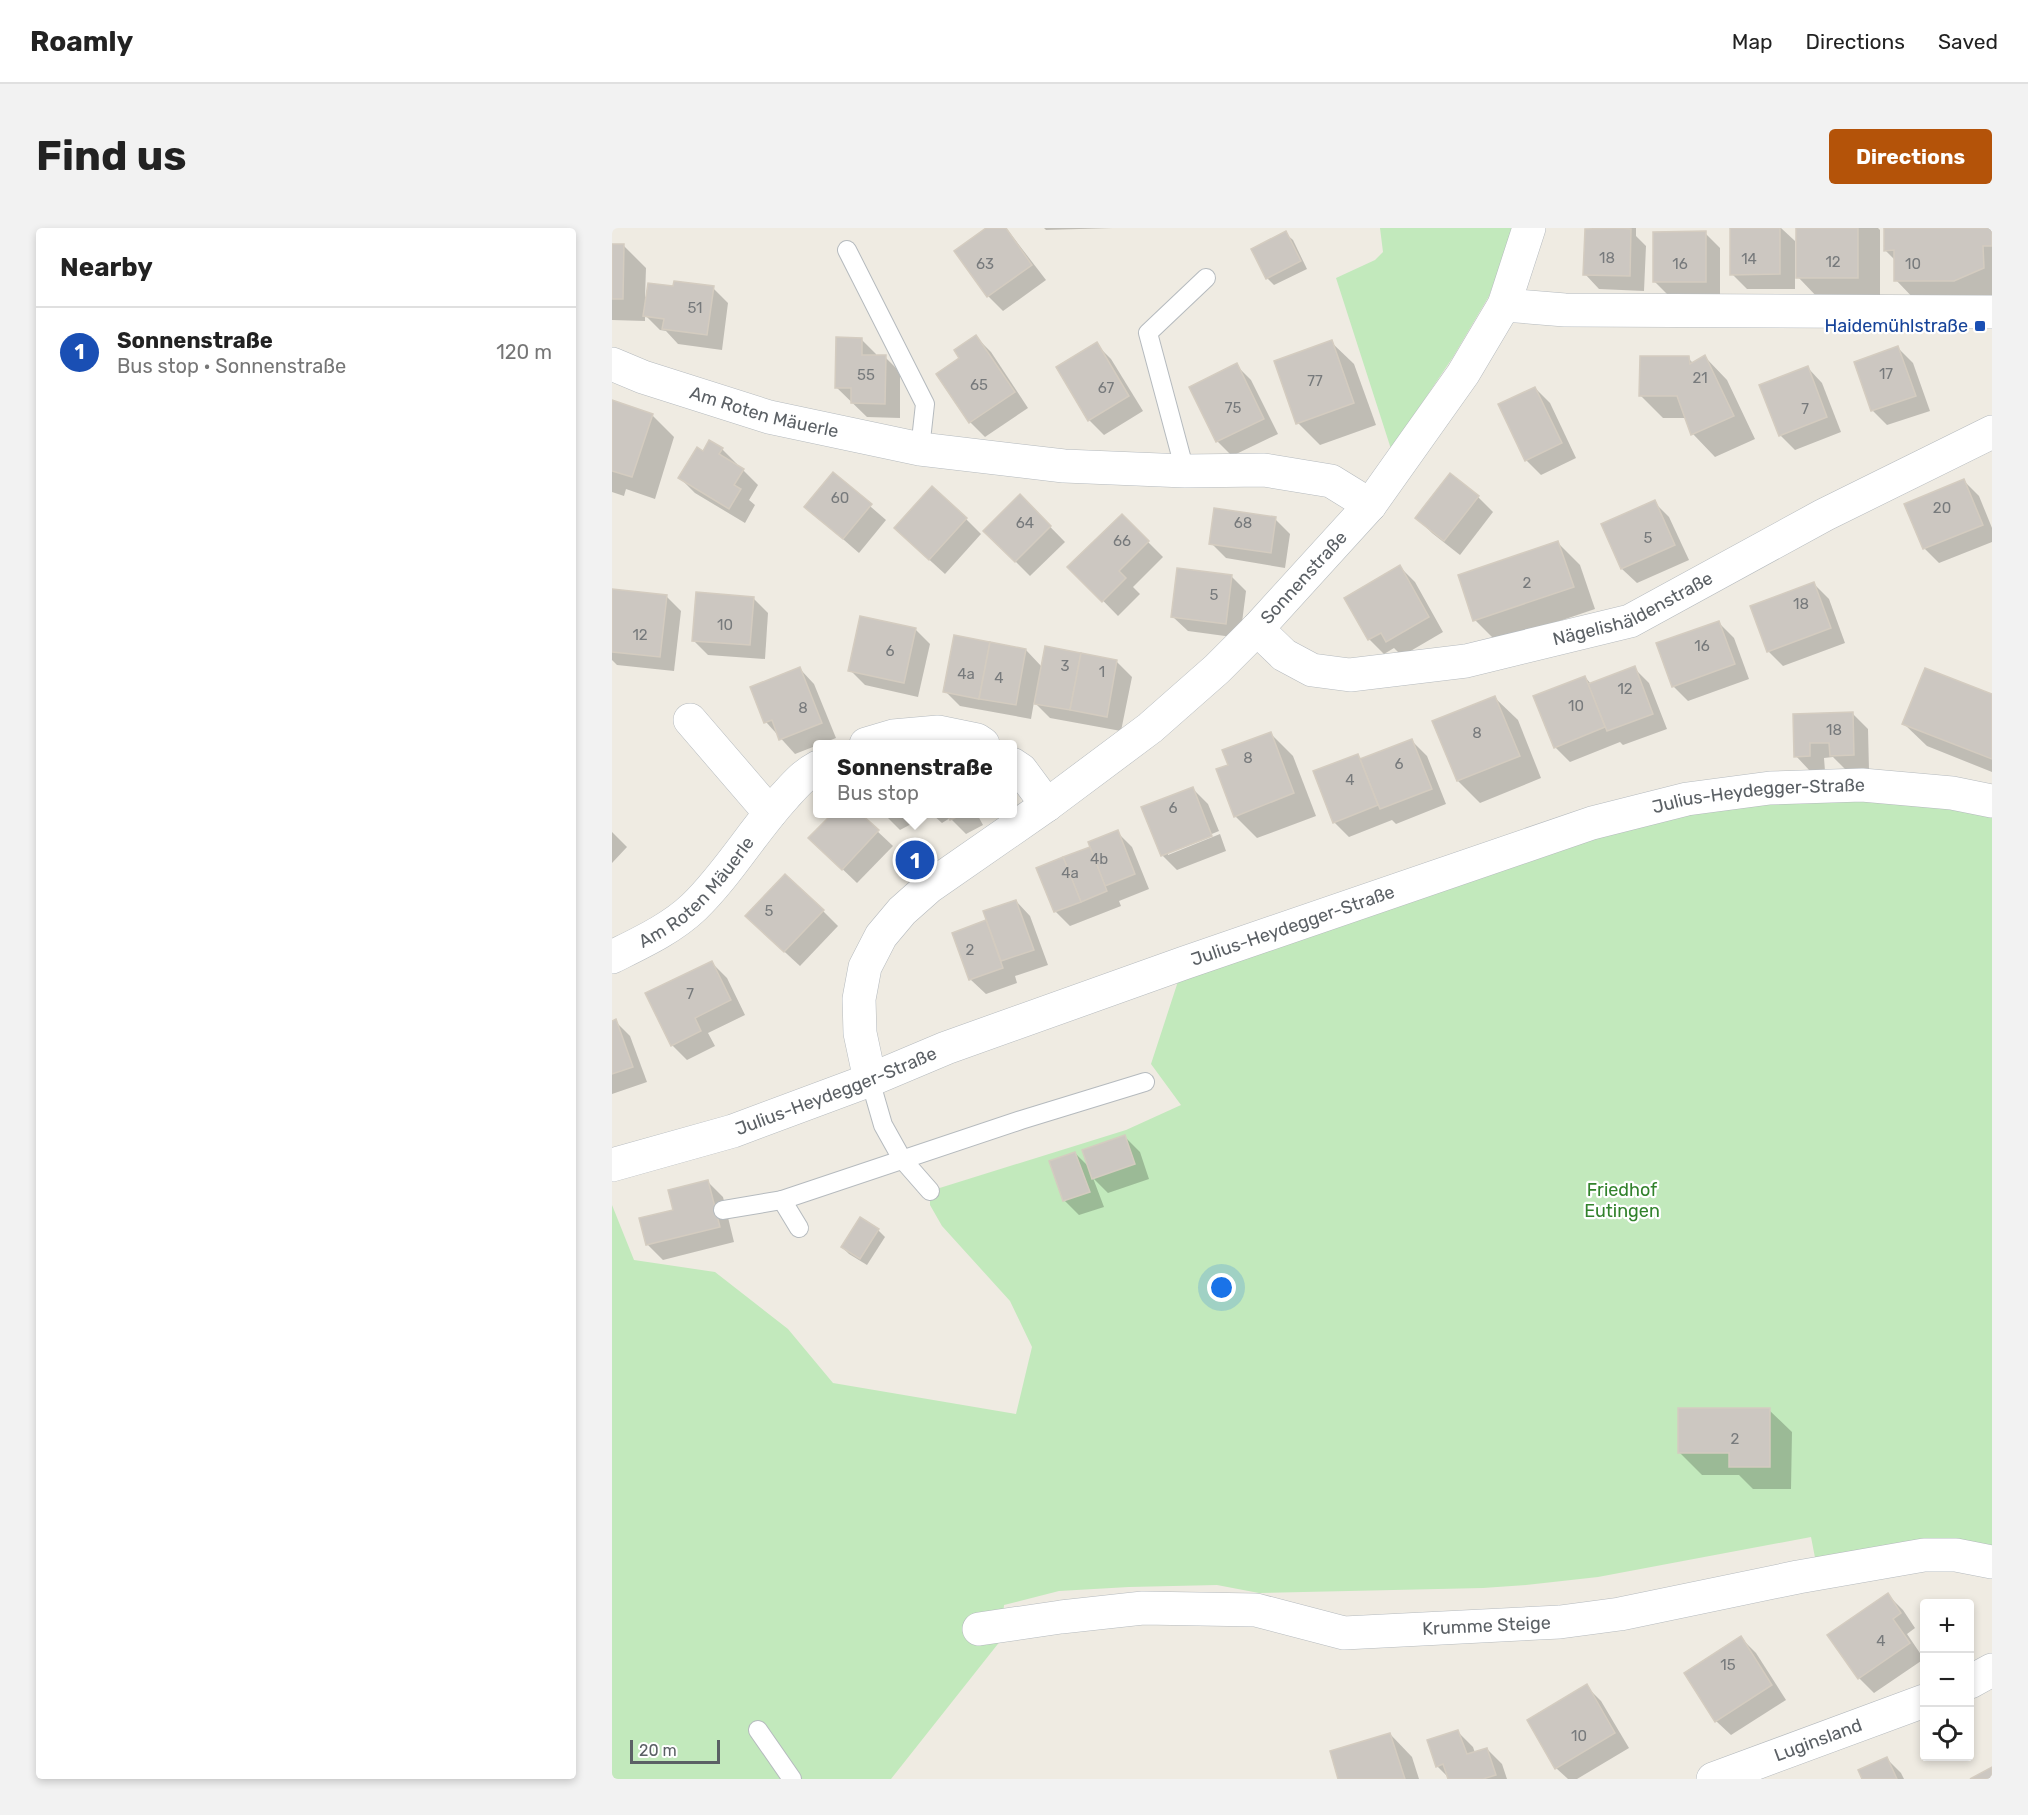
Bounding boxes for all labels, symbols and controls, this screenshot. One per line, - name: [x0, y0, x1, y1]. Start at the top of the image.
- text: Roamly: [30, 25, 133, 58]
- text: Map: [1732, 29, 1773, 54]
- text: Directions: [1806, 29, 1905, 54]
- text: Saved: [1938, 29, 1998, 54]
- button: Directions: [1829, 129, 1992, 184]
- text: Find us: [36, 131, 187, 181]
- house number: 18: [1599, 249, 1615, 267]
- house number: 14: [1741, 250, 1757, 268]
- text: Nearby: [60, 252, 153, 283]
- house number: 12: [1825, 253, 1841, 271]
- house number: 63: [976, 255, 994, 273]
- house number: 16: [1672, 255, 1688, 273]
- house number: 10: [1905, 255, 1921, 273]
- house number: 51: [687, 299, 703, 317]
- place label: Haidemühlstraße: [1824, 315, 1968, 337]
- marker: Haidemühlstraße: [1973, 319, 1987, 333]
- text: Sonnenstraße: [117, 327, 273, 354]
- text: 1: [75, 340, 84, 364]
- text: 120 m: [496, 340, 552, 364]
- text: Bus stop · Sonnenstraße: [117, 354, 346, 378]
- house number: 17: [1879, 365, 1893, 383]
- house number: 55: [857, 366, 875, 384]
- house number: 21: [1692, 369, 1708, 387]
- house number: 77: [1307, 372, 1323, 390]
- house number: 65: [970, 376, 988, 394]
- house number: 67: [1098, 379, 1114, 397]
- street label: Am Roten Mäuerle: [687, 382, 841, 442]
- house number: 75: [1225, 399, 1241, 417]
- house number: 7: [1801, 400, 1809, 418]
- house number: 60: [831, 489, 849, 507]
- house number: 20: [1933, 499, 1951, 517]
- house number: 64: [1016, 514, 1034, 532]
- house number: 68: [1234, 514, 1252, 532]
- street label: Sonnenstraße: [1256, 527, 1352, 629]
- house number: 5: [1644, 529, 1653, 547]
- house number: 66: [1113, 532, 1131, 550]
- street label: Nägelishäldenstraße: [1551, 567, 1717, 650]
- house number: 2: [1523, 574, 1532, 592]
- house number: 5: [1210, 586, 1219, 604]
- house number: 18: [1793, 595, 1809, 613]
- house number: 10: [717, 616, 733, 634]
- house number: 12: [632, 626, 648, 644]
- house number: 16: [1694, 637, 1710, 655]
- house number: 6: [885, 642, 895, 660]
- house number: 3: [1060, 657, 1070, 675]
- house number: 1: [1099, 663, 1105, 681]
- house number: 4a: [957, 665, 975, 683]
- house number: 4: [994, 669, 1004, 687]
- house number: 12: [1617, 680, 1633, 698]
- house number: 10: [1568, 697, 1584, 715]
- house number: 8: [798, 699, 808, 717]
- house number: 18: [1826, 721, 1842, 739]
- house number: 8: [1472, 724, 1482, 742]
- popup: [813, 740, 1017, 818]
- house number: 8: [1243, 749, 1253, 767]
- text: Sonnenstraße: [837, 754, 993, 781]
- house number: 6: [1394, 755, 1404, 773]
- house number: 4: [1345, 771, 1355, 789]
- street label: Julius-Heydegger-Straße: [1650, 774, 1865, 818]
- text: Bus stop: [837, 781, 919, 805]
- house number: 6: [1168, 799, 1178, 817]
- street label: Am Roten Mäuerle: [635, 832, 759, 953]
- pin: 1: [896, 838, 934, 882]
- house number: 4b: [1090, 850, 1108, 868]
- house number: 4a: [1061, 864, 1079, 882]
- street label: Julius-Heydegger-Straße: [1188, 881, 1398, 971]
- house number: 5: [765, 902, 774, 920]
- house number: 2: [966, 941, 975, 959]
- house number: 7: [686, 985, 694, 1003]
- street label: Julius-Heydegger-Straße: [732, 1042, 940, 1140]
- park label: Friedhof Eutingen: [1584, 1179, 1660, 1222]
- your location: [1207, 1273, 1236, 1302]
- house number: 2: [1731, 1430, 1740, 1448]
- map controls: [1920, 1599, 1974, 1761]
- button: +: [1920, 1599, 1974, 1653]
- street label: Krumme Steige: [1422, 1611, 1551, 1640]
- house number: 4: [1876, 1632, 1886, 1650]
- button: −: [1920, 1653, 1974, 1707]
- house number: 15: [1720, 1656, 1736, 1674]
- button: locate: [1920, 1707, 1974, 1761]
- street label: Luginsland: [1771, 1714, 1865, 1766]
- house number: 10: [1571, 1727, 1587, 1745]
- scale bar: [630, 1737, 720, 1764]
- text: 20 m: [639, 1741, 677, 1760]

